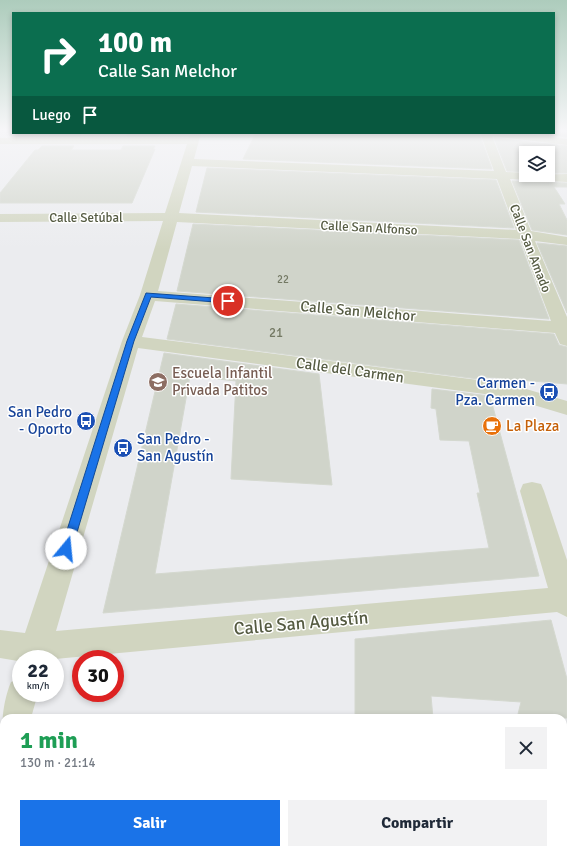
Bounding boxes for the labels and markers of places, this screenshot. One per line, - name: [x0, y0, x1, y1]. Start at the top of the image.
- pin: [211, 284, 245, 318]
- place label: Escuela Infantil Privada Patitos: [172, 364, 272, 399]
- school or university icon: Escuela Infantil Privada Patitos: [147, 371, 169, 393]
- place label: Carmen - Pza. Carmen: [455, 374, 535, 409]
- bus stop icon: Carmen - Pza. Carmen: [538, 381, 560, 403]
- place label: San Pedro - Oporto: [8, 403, 72, 438]
- bus stop icon: San Pedro - Oporto: [75, 410, 97, 432]
- cafe icon: La Plaza: [481, 415, 503, 437]
- place label: La Plaza: [506, 417, 559, 435]
- place label: San Pedro - San Agustín: [137, 430, 214, 465]
- bus stop icon: San Pedro - San Agustín: [112, 437, 134, 459]

